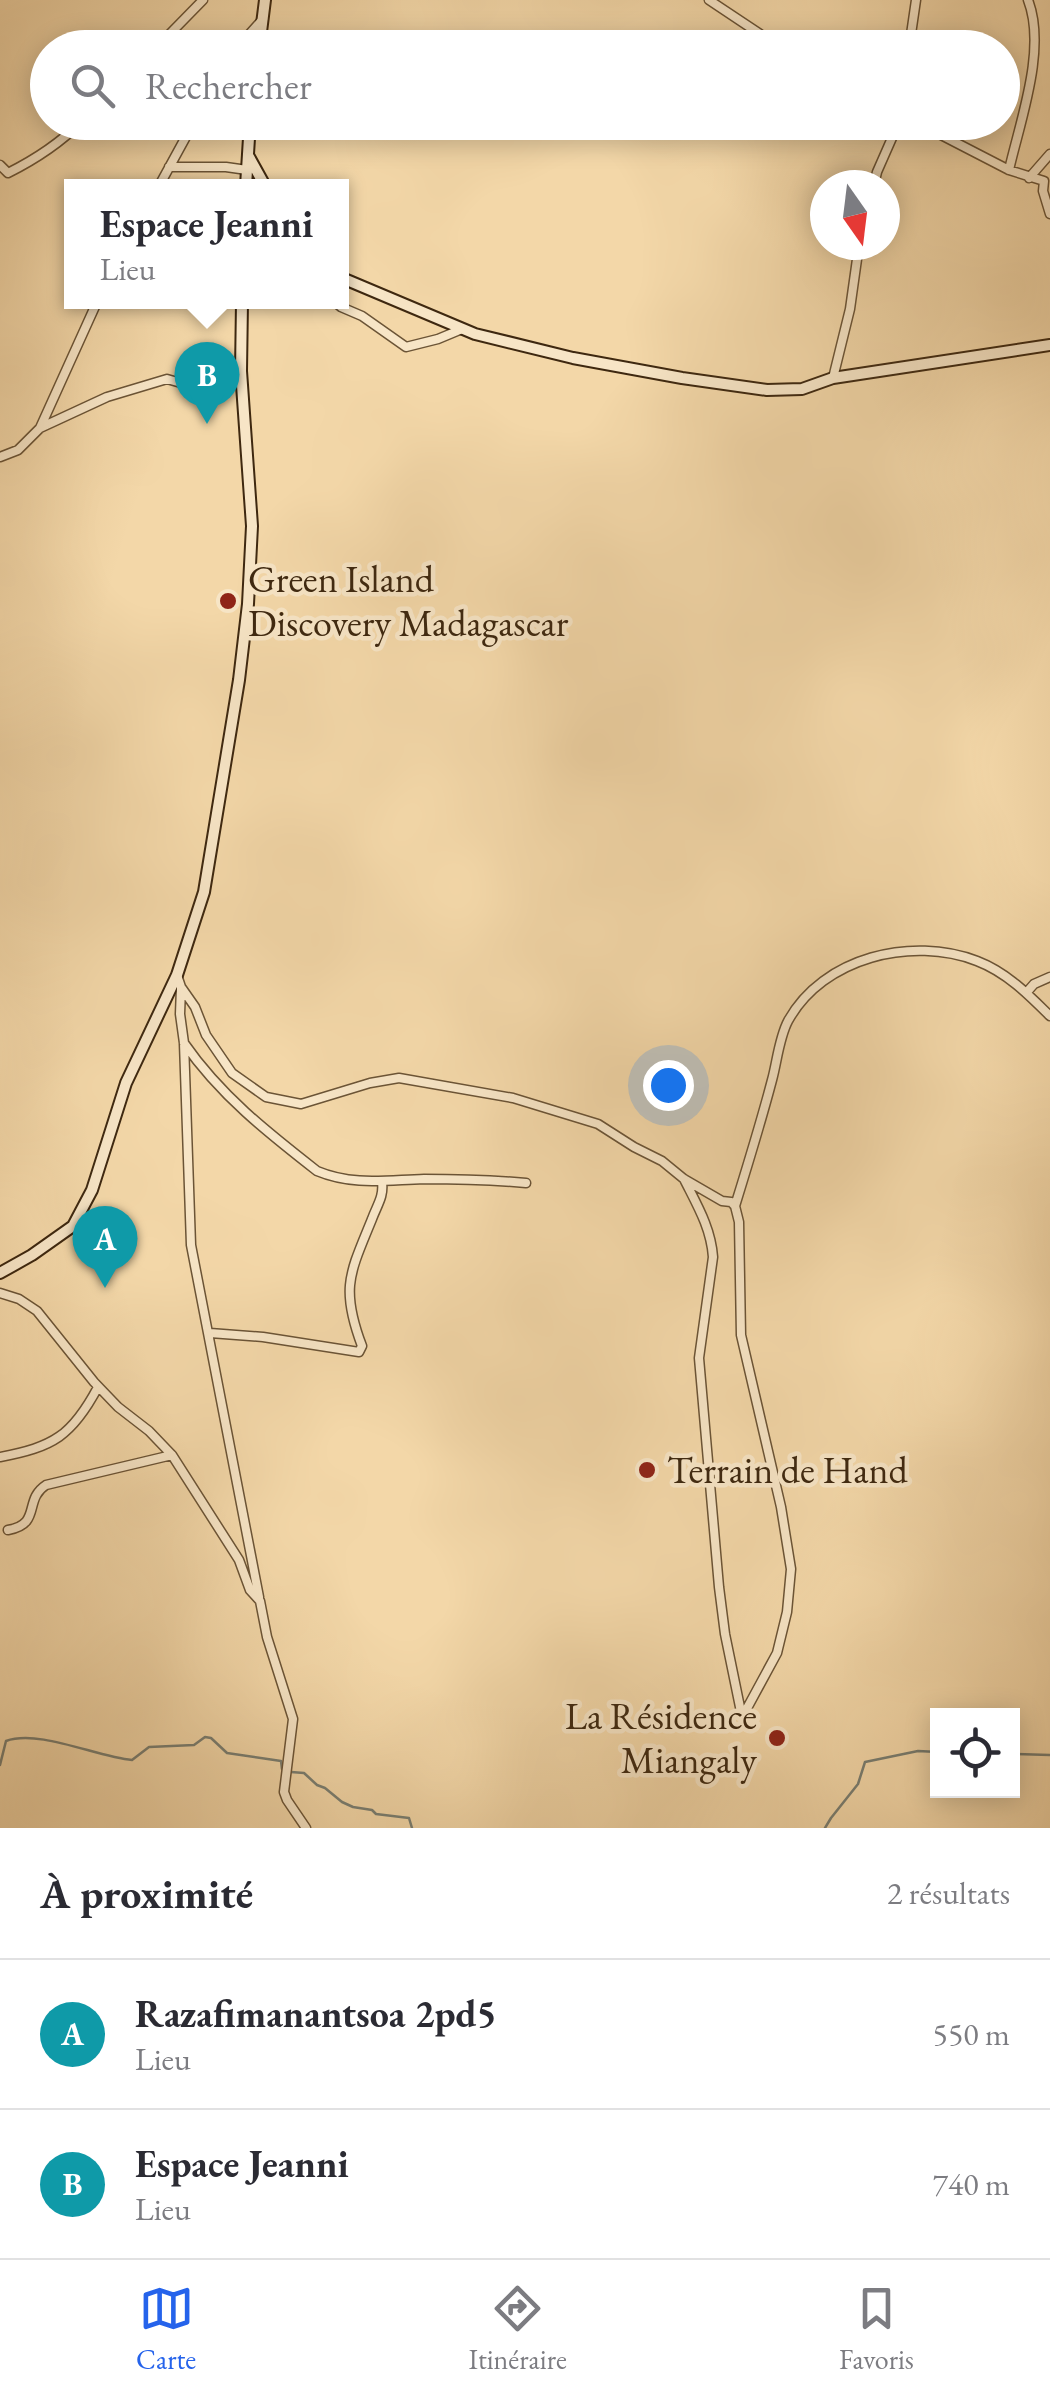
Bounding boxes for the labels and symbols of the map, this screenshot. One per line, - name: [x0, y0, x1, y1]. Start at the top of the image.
- north arrow: [810, 170, 900, 260]
- pin: B: [174, 342, 240, 424]
- place label: Green Island Discovery Madagascar: [248, 554, 569, 647]
- marker: Green Island Discovery Madagascar: [217, 590, 239, 612]
- your location: [643, 1060, 694, 1111]
- pin: A: [72, 1206, 138, 1288]
- place label: Terrain de Hand: [667, 1445, 908, 1494]
- marker: Terrain de Hand: [636, 1459, 658, 1481]
- place label: La Résidence Miangaly: [565, 1691, 757, 1784]
- marker: La Résidence Miangaly: [766, 1727, 788, 1749]

